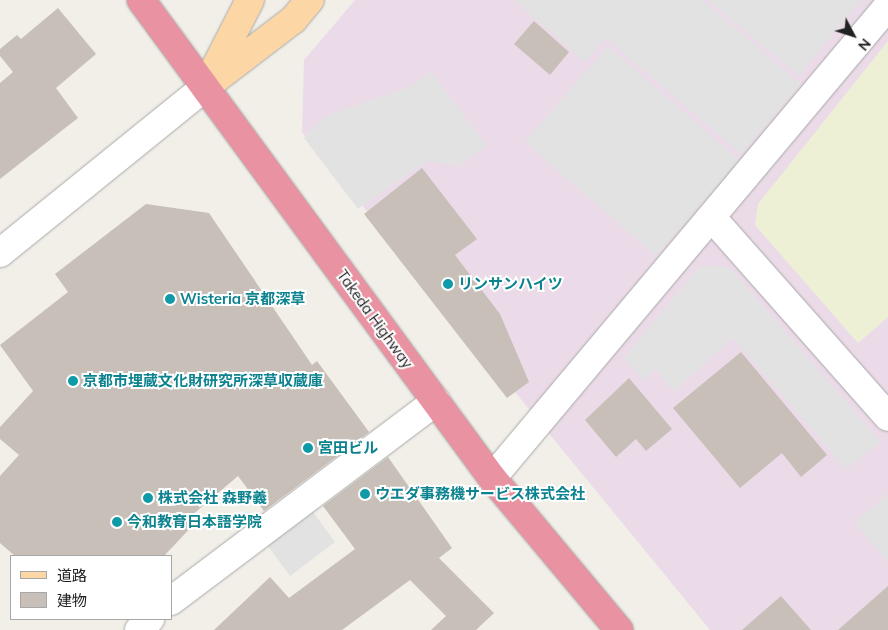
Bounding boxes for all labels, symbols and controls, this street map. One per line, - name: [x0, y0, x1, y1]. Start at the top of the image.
- north arrow: [828, 10, 878, 60]
- text: N: [854, 35, 875, 54]
- street label: Takeda Highway: [333, 266, 417, 372]
- place label: リンサンハイツ: [458, 275, 563, 293]
- marker: リンサンハイツ: [442, 278, 454, 290]
- place label: Wisteria 京都深草: [180, 290, 305, 308]
- marker: Wisteria 京都深草: [164, 293, 176, 305]
- place label: 京都市埋蔵文化財研究所深草収蔵庫: [83, 372, 323, 390]
- marker: 京都市埋蔵文化財研究所深草収蔵庫: [67, 375, 79, 387]
- place label: 宮田ビル: [318, 439, 378, 457]
- marker: 宮田ビル: [302, 442, 314, 454]
- place label: ウエダ事務機サービス株式会社: [375, 485, 585, 503]
- marker: ウエダ事務機サービス株式会社: [359, 488, 371, 500]
- place label: 株式会社 森野義: [158, 489, 267, 507]
- marker: 株式会社 森野義: [142, 492, 154, 504]
- place label: 今和教育日本語学院: [127, 513, 262, 531]
- marker: 今和教育日本語学院: [111, 516, 123, 528]
- legend: [10, 555, 172, 620]
- text: 道路: [57, 566, 87, 585]
- text: 建物: [57, 591, 87, 610]

